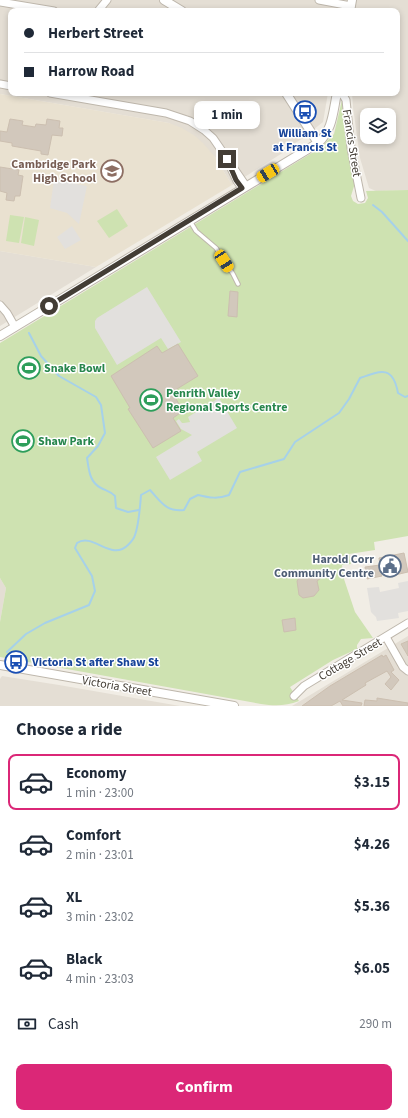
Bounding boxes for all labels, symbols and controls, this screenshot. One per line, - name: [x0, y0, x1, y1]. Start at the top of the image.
- text: Herbert Street: [48, 23, 144, 44]
- text: Harrow Road: [48, 61, 134, 82]
- bus stop icon: William St at Francis St: [292, 99, 318, 125]
- callout: 1 min: [194, 101, 260, 129]
- text: 1 min: [211, 106, 243, 124]
- street label: Francis Street: [338, 108, 365, 178]
- map controls: [360, 108, 396, 144]
- button: layers: [360, 108, 396, 144]
- place label: William St at Francis St: [273, 125, 338, 156]
- route end: [218, 150, 236, 168]
- place label: Cambridge Park High School: [11, 156, 97, 187]
- school or university icon: Cambridge Park High School: [99, 158, 125, 184]
- car: [255, 162, 281, 184]
- car: [212, 248, 236, 274]
- route start: [40, 297, 58, 315]
- sports icon: Snake Bowl: [16, 355, 42, 381]
- place label: Snake Bowl: [44, 360, 106, 377]
- place label: Penrith Valley Regional Sports Centre: [166, 385, 287, 416]
- sports icon: Penrith Valley Regional Sports Centre: [138, 387, 164, 413]
- sports icon: Shaw Park: [10, 428, 36, 454]
- place label: Shaw Park: [38, 433, 94, 450]
- place label: Harold Corr Community Centre: [274, 551, 374, 582]
- public building icon: Harold Corr Community Centre: [377, 553, 403, 579]
- street label: Cottage Street: [315, 634, 385, 685]
- bus stop icon: Victoria St after Shaw St: [3, 649, 29, 675]
- place label: Victoria St after Shaw St: [31, 654, 159, 671]
- street label: Victoria Street: [81, 672, 153, 701]
- text: Choose a ride: [16, 717, 122, 742]
- text: Economy: [66, 763, 127, 784]
- icon: car: [18, 764, 54, 800]
- text: $3.15: [354, 772, 390, 793]
- text: 1 min · 23:00: [66, 784, 134, 802]
- text: Comfort: [66, 825, 121, 846]
- icon: car: [18, 826, 54, 862]
- text: $4.26: [354, 834, 390, 855]
- text: 2 min · 23:01: [66, 846, 134, 864]
- text: XL: [66, 887, 82, 908]
- icon: car: [18, 888, 54, 924]
- text: $5.36: [354, 896, 390, 917]
- text: 3 min · 23:02: [66, 908, 134, 926]
- text: Black: [66, 949, 103, 970]
- icon: car: [18, 950, 54, 986]
- text: $6.05: [354, 958, 390, 979]
- text: 4 min · 23:03: [66, 970, 134, 988]
- icon: cash: [16, 1013, 38, 1035]
- text: Cash: [48, 1014, 79, 1035]
- text: 290 m: [359, 1015, 392, 1033]
- button: Confirm: [16, 1064, 392, 1110]

